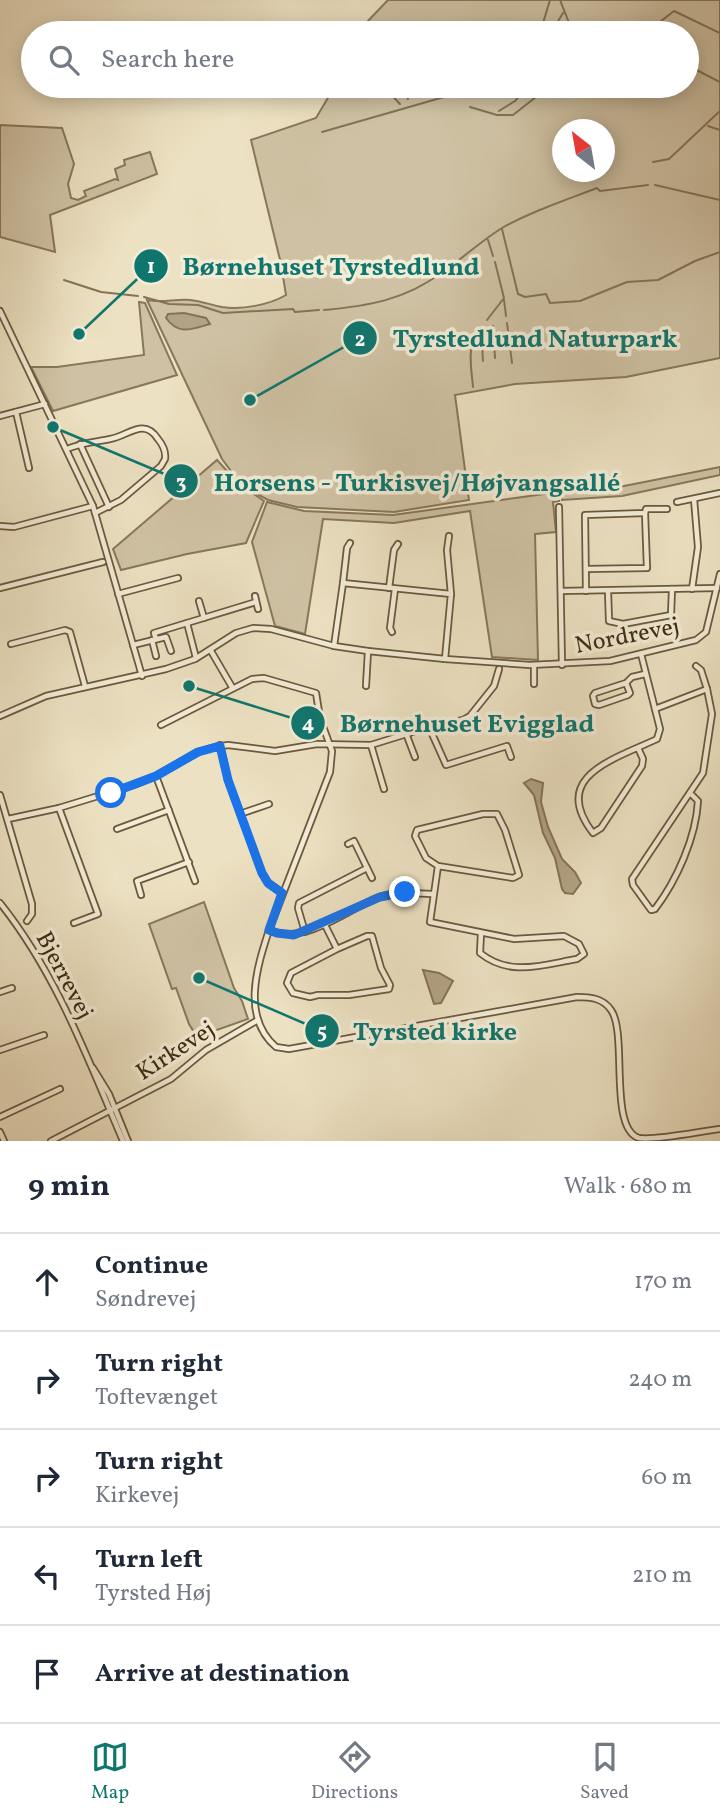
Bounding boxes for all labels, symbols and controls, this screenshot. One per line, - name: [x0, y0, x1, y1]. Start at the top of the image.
- search box: [21, 21, 699, 98]
- icon: search: [45, 41, 83, 79]
- text: Search here: [101, 42, 234, 78]
- north arrow: [552, 119, 615, 182]
- callout: Børnehuset Tyrstedlund: [133, 243, 494, 290]
- text: Børnehuset Tyrstedlund: [182, 250, 480, 286]
- text: 1: [147, 253, 155, 282]
- callout: Tyrstedlund Naturpark: [343, 315, 691, 362]
- text: Tyrstedlund Naturpark: [392, 322, 678, 358]
- text: 2: [355, 326, 365, 355]
- callout: Horsens - Turkisvej/Højvangsallé: [164, 458, 635, 505]
- text: Horsens - Turkisvej/Højvangsallé: [214, 466, 620, 502]
- text: 3: [176, 469, 186, 498]
- street label: Nordrevej: [572, 610, 683, 664]
- callout: Børnehuset Evigglad: [291, 699, 608, 746]
- text: Børnehuset Evigglad: [340, 707, 594, 743]
- text: 4: [302, 710, 315, 739]
- route start: [95, 777, 126, 808]
- route end: [389, 876, 420, 907]
- street label: Bjerrevej: [26, 926, 101, 1026]
- callout: Tyrsted kirke: [304, 1008, 532, 1055]
- street label: Kirkevej: [130, 1013, 222, 1090]
- text: Tyrsted kirke: [353, 1015, 517, 1051]
- text: 5: [317, 1018, 327, 1047]
- text: 9 min: [28, 1166, 110, 1208]
- text: Walk · 680 m: [564, 1171, 692, 1203]
- text: Continue: [95, 1248, 208, 1284]
- icon: ahead: [28, 1263, 66, 1301]
- text: 170 m: [634, 1266, 692, 1298]
- text: Søndrevej: [95, 1284, 196, 1316]
- text: Turn right: [95, 1346, 223, 1382]
- icon: right: [28, 1361, 66, 1399]
- text: 240 m: [628, 1364, 692, 1396]
- text: Toftevænget: [95, 1382, 218, 1414]
- text: Turn right: [95, 1444, 223, 1480]
- icon: right: [28, 1459, 66, 1497]
- text: 60 m: [642, 1462, 692, 1494]
- text: Kirkevej: [95, 1480, 179, 1512]
- text: Turn left: [95, 1542, 203, 1578]
- icon: left: [28, 1557, 66, 1595]
- text: 210 m: [632, 1560, 692, 1592]
- text: Tyrsted Høj: [95, 1578, 212, 1610]
- icon: arrive: [28, 1655, 66, 1693]
- text: Arrive at destination: [95, 1656, 350, 1692]
- tab: Map: [91, 1738, 129, 1806]
- tab: Directions: [311, 1738, 398, 1806]
- tab: Saved: [580, 1738, 629, 1806]

